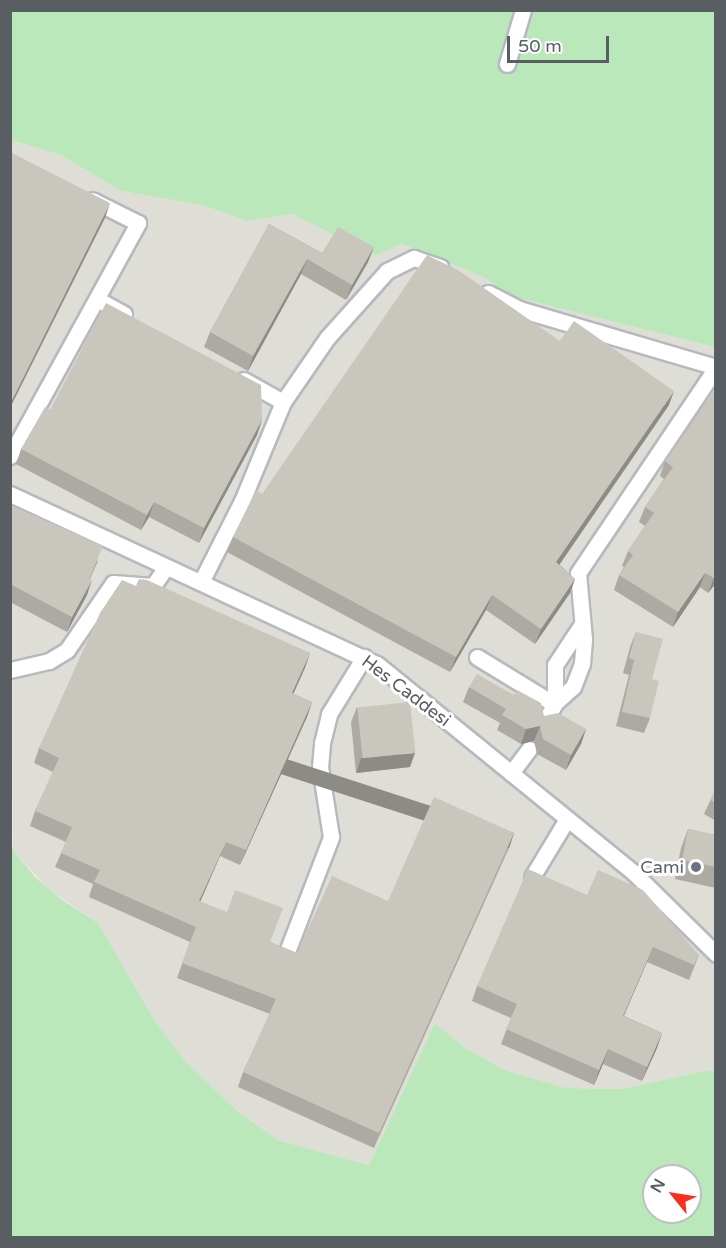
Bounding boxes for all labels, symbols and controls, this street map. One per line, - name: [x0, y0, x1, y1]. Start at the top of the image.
- scale bar: [510, 24, 612, 62]
- text: 50 m: [518, 35, 562, 57]
- street label: Hes Caddesi: [357, 651, 455, 731]
- place label: Cami: [640, 856, 684, 878]
- marker: Cami: [689, 860, 703, 874]
- north arrow: [642, 1164, 702, 1224]
- text: N: [646, 1175, 670, 1197]

